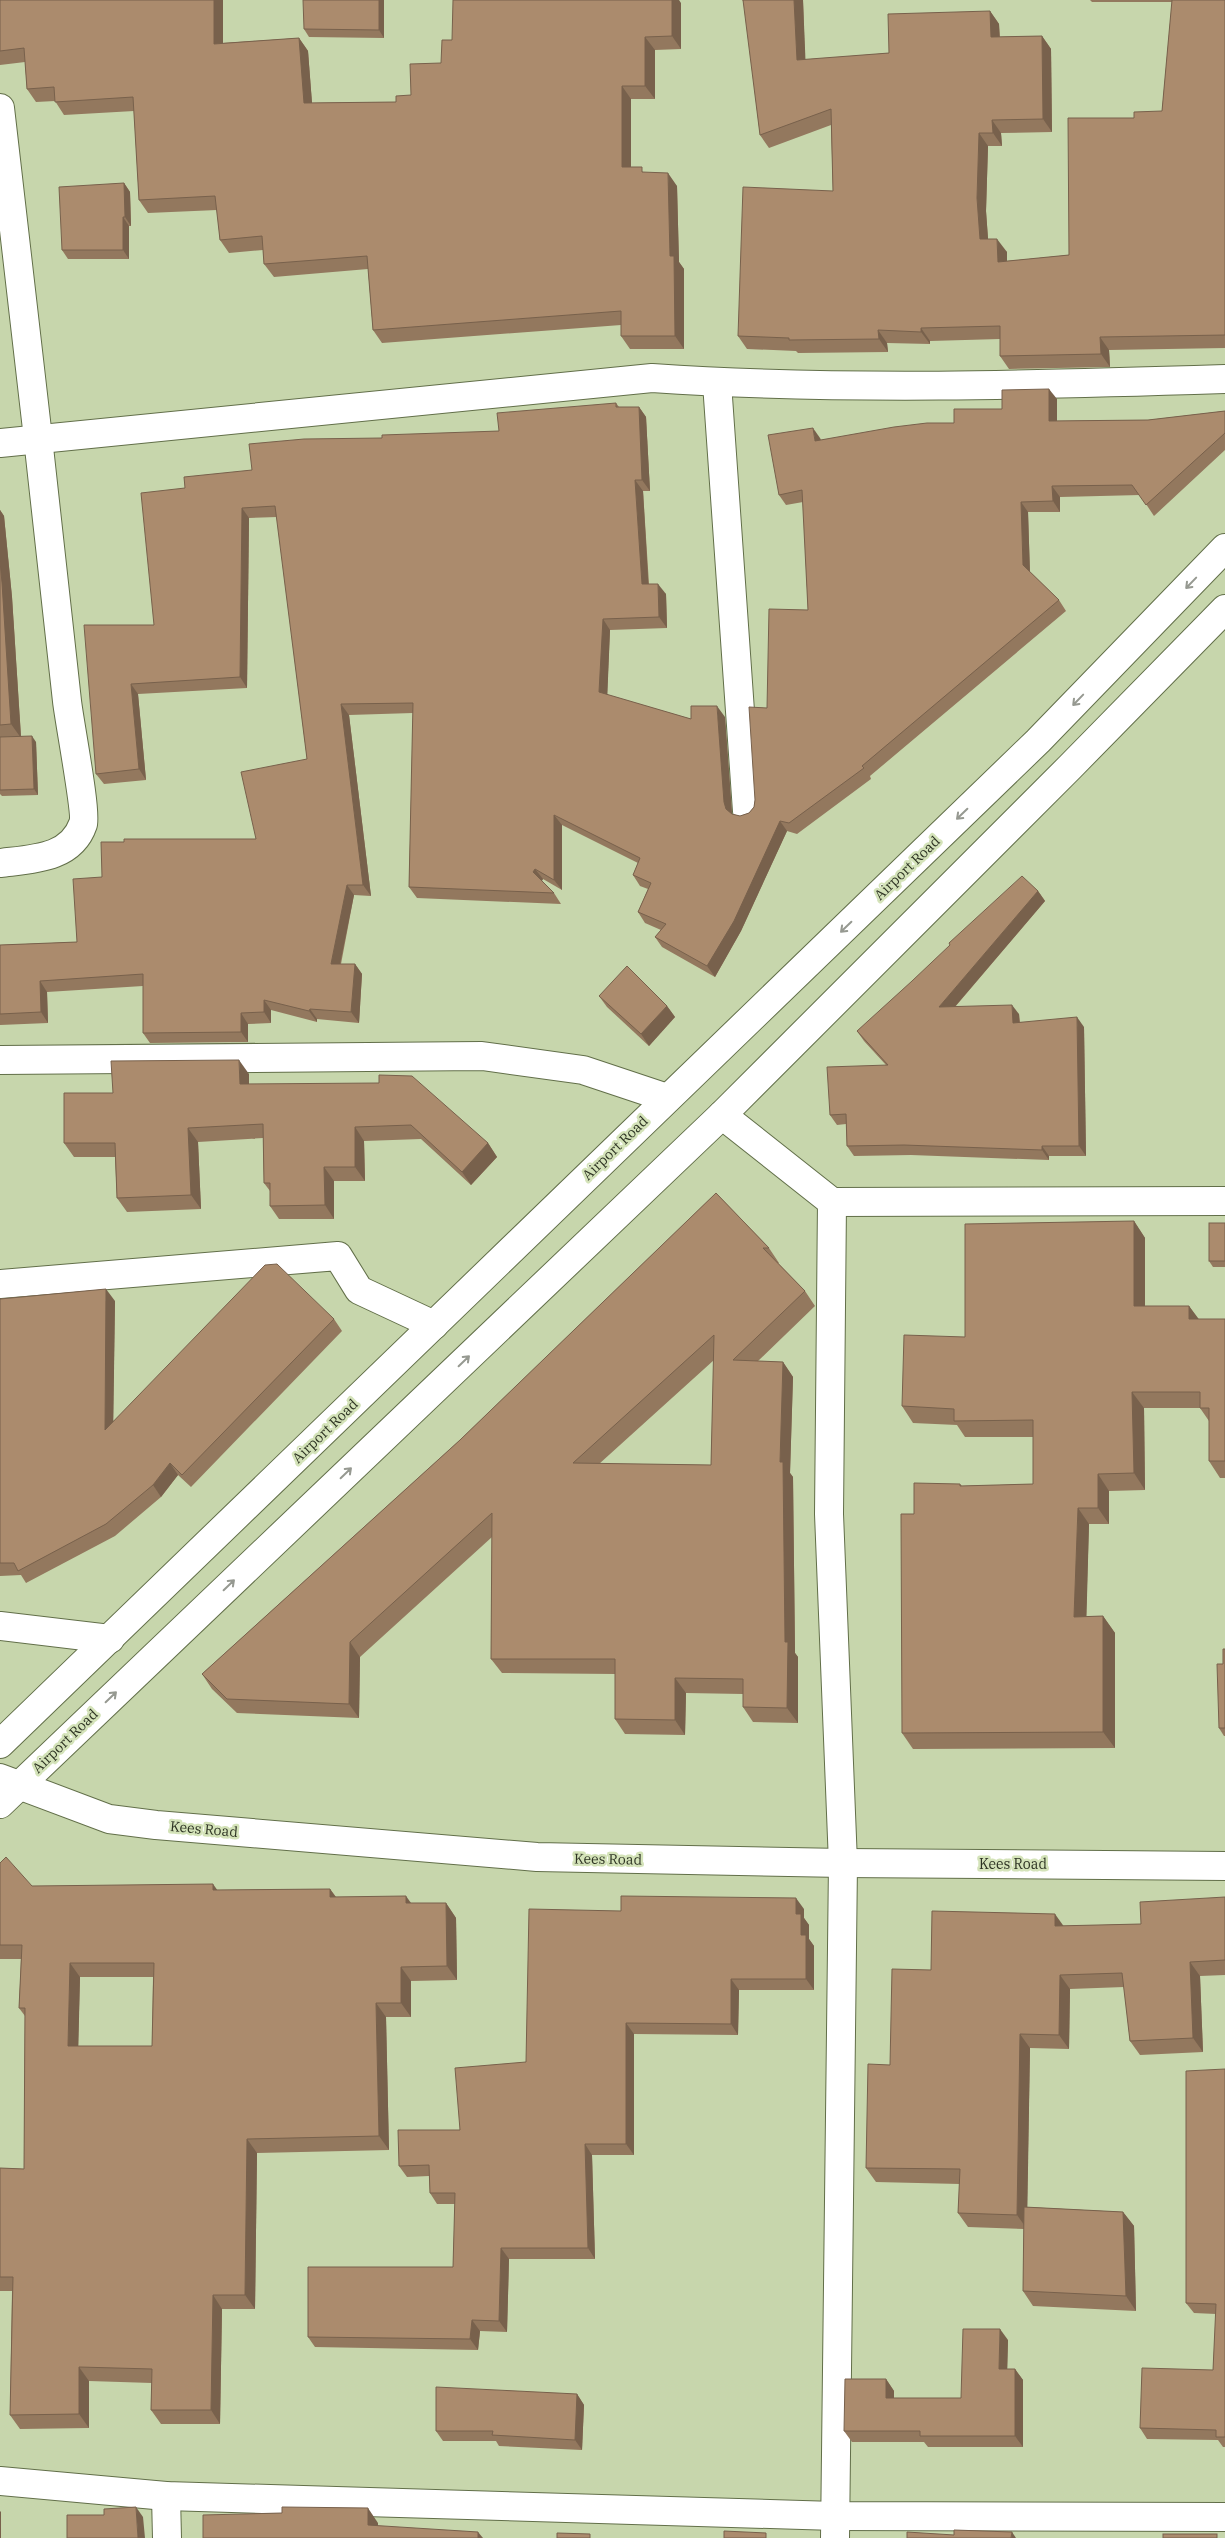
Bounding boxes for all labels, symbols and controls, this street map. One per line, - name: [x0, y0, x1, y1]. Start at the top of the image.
- one-way arrow: [1185, 577, 1197, 589]
- one-way arrow: [1072, 693, 1084, 706]
- one-way arrow: [956, 808, 969, 820]
- street label: Airport Road: [870, 832, 944, 904]
- one-way arrow: [839, 921, 852, 933]
- street label: Airport Road: [578, 1112, 652, 1184]
- one-way arrow: [458, 1355, 470, 1367]
- street label: Airport Road: [288, 1395, 362, 1467]
- one-way arrow: [340, 1467, 353, 1479]
- one-way arrow: [222, 1579, 235, 1591]
- one-way arrow: [105, 1691, 117, 1703]
- street label: Airport Road: [28, 1705, 102, 1777]
- street label: Kees Road: [169, 1817, 239, 1841]
- street label: Kees Road: [574, 1849, 643, 1869]
- street label: Kees Road: [979, 1855, 1047, 1873]

